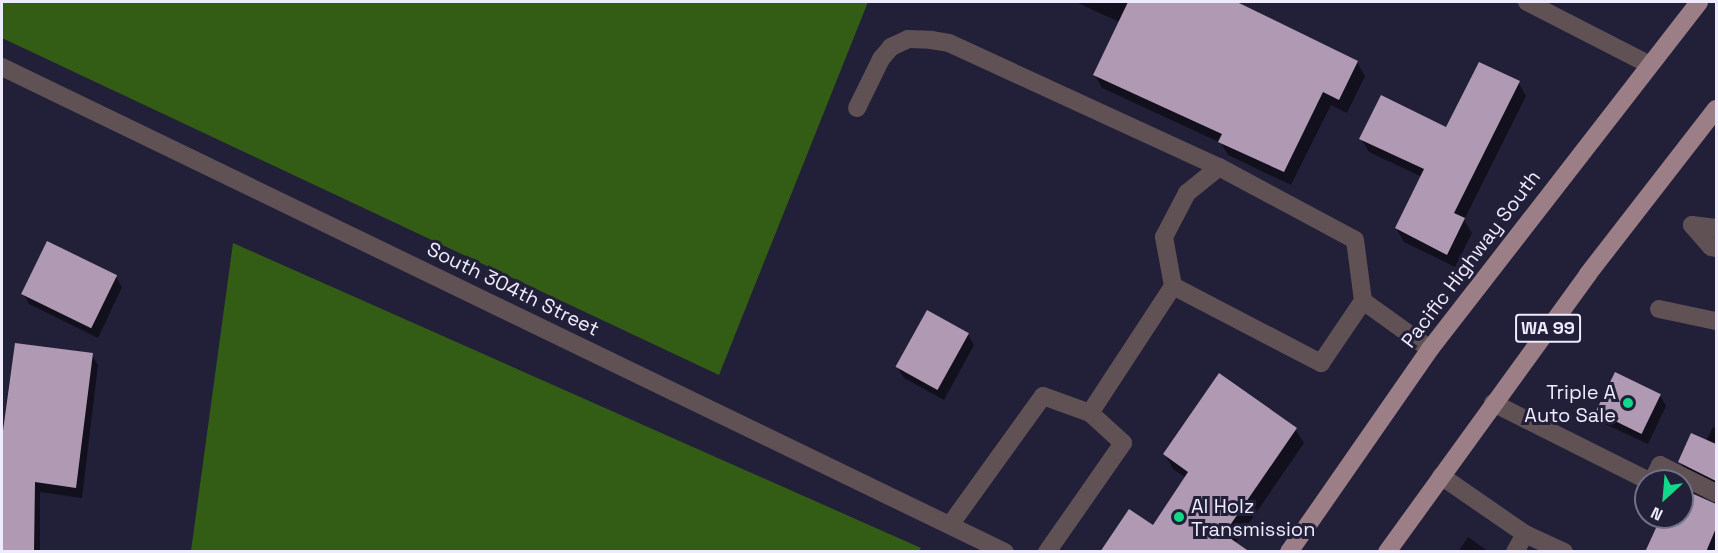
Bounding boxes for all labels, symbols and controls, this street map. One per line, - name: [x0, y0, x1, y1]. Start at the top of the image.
- street label: Pacific Highway South: [1396, 166, 1546, 352]
- street label: South 304th Street: [423, 237, 603, 341]
- road number: WA 99: [1514, 313, 1582, 343]
- place label: Triple A Auto Sale: [1524, 380, 1616, 427]
- marker: Triple A Auto Sale: [1621, 396, 1635, 410]
- north arrow: [1634, 469, 1694, 529]
- place label: Al Holz Transmission: [1191, 494, 1315, 541]
- text: N: [1647, 502, 1666, 526]
- marker: Al Holz Transmission: [1172, 510, 1186, 524]

